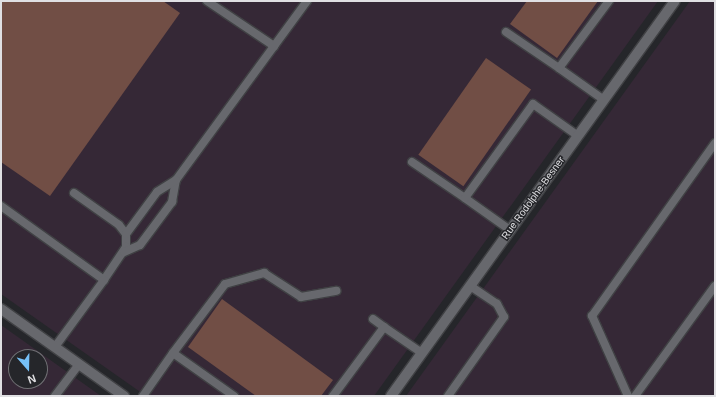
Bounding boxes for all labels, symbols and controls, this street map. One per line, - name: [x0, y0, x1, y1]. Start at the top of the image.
- street label: Rue Rodolphe-Besner: [499, 154, 567, 242]
- north arrow: [8, 349, 48, 389]
- text: N: [26, 372, 38, 386]

